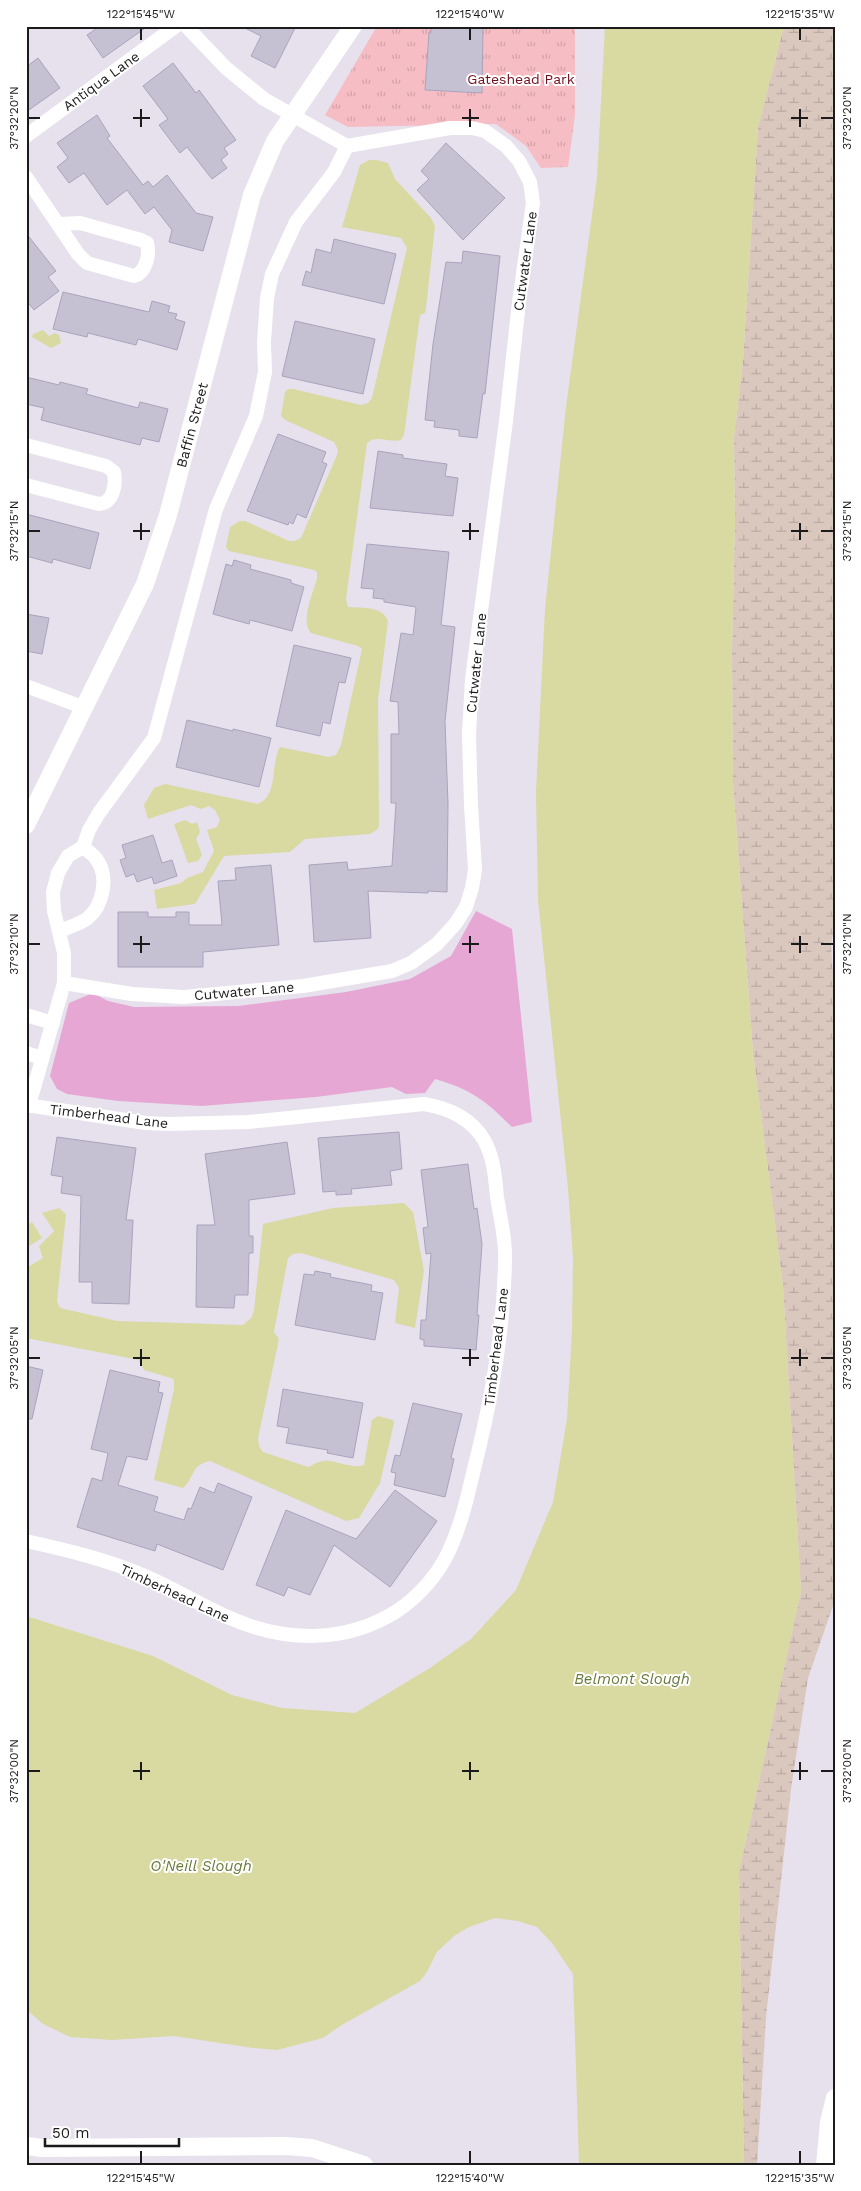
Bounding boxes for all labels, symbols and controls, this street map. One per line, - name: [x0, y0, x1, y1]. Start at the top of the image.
- text: 122°15'45"W: [107, 7, 176, 21]
- text: 122°15'40"W: [436, 7, 505, 21]
- text: 122°15'35"W: [765, 7, 835, 21]
- street label: Antiqua Lane: [60, 48, 142, 114]
- park label: Gateshead Park: [467, 71, 575, 87]
- text: 37°32'20"N: [7, 86, 21, 150]
- text: 37°32'20"N: [840, 86, 854, 150]
- street label: Cutwater Lane: [510, 210, 540, 312]
- street label: Baffin Street: [173, 381, 211, 469]
- text: 37°32'15"N: [7, 501, 21, 561]
- text: 37°32'15"N: [840, 501, 854, 561]
- street label: Cutwater Lane: [463, 612, 489, 714]
- text: 37°32'10"N: [7, 913, 21, 975]
- text: 37°32'10"N: [840, 913, 854, 975]
- street label: Cutwater Lane: [193, 979, 295, 1003]
- street label: Timberhead Lane: [49, 1101, 169, 1131]
- street label: Timberhead Lane: [481, 1287, 511, 1407]
- text: 37°32'05"N: [7, 1326, 21, 1390]
- text: 37°32'05"N: [840, 1326, 854, 1390]
- street label: Timberhead Lane: [118, 1561, 232, 1625]
- water label: Belmont Slough: [574, 1670, 690, 1688]
- text: 37°32'00"N: [7, 1739, 21, 1803]
- text: 37°32'00"N: [840, 1739, 854, 1803]
- water label: O'Neill Slough: [150, 1857, 252, 1875]
- scale bar: [45, 2116, 179, 2148]
- text: 50 m: [52, 2124, 89, 2142]
- text: 122°15'45"W: [107, 2171, 176, 2185]
- text: 122°15'40"W: [436, 2171, 505, 2185]
- text: 122°15'35"W: [765, 2171, 835, 2185]

